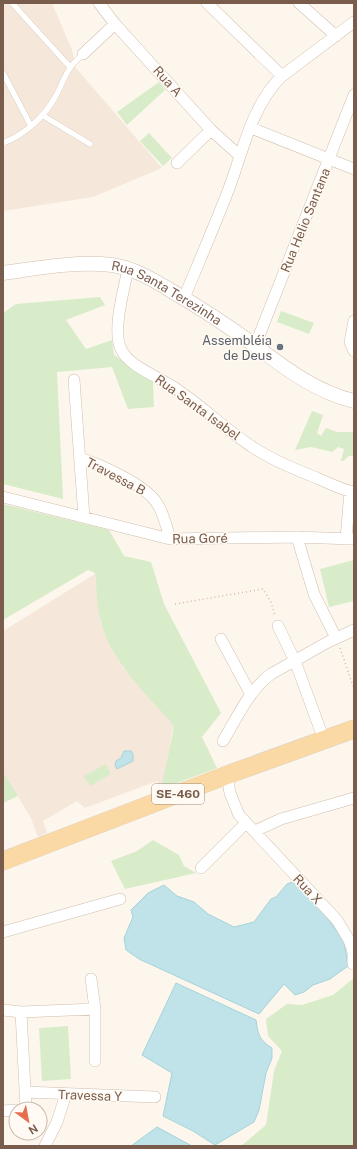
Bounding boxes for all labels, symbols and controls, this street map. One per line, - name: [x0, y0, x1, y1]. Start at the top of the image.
- street label: Rua A: [150, 63, 185, 100]
- street label: Rua Helio Santana: [278, 166, 333, 275]
- street label: Rua Santa Terezinha: [110, 258, 224, 328]
- place label: Assembléia de Deus: [202, 333, 272, 363]
- marker: Assembléia de Deus: [275, 342, 285, 352]
- street label: Rua Santa Isabel: [152, 371, 243, 443]
- street label: Travessa B: [84, 455, 148, 498]
- street label: Rua Goré: [172, 531, 228, 546]
- road number: SE-460: [152, 784, 204, 804]
- street label: Rua X: [290, 871, 325, 907]
- street label: Travessa Y: [58, 1087, 122, 1104]
- north arrow: [8, 1101, 48, 1141]
- text: N: [26, 1122, 40, 1137]

